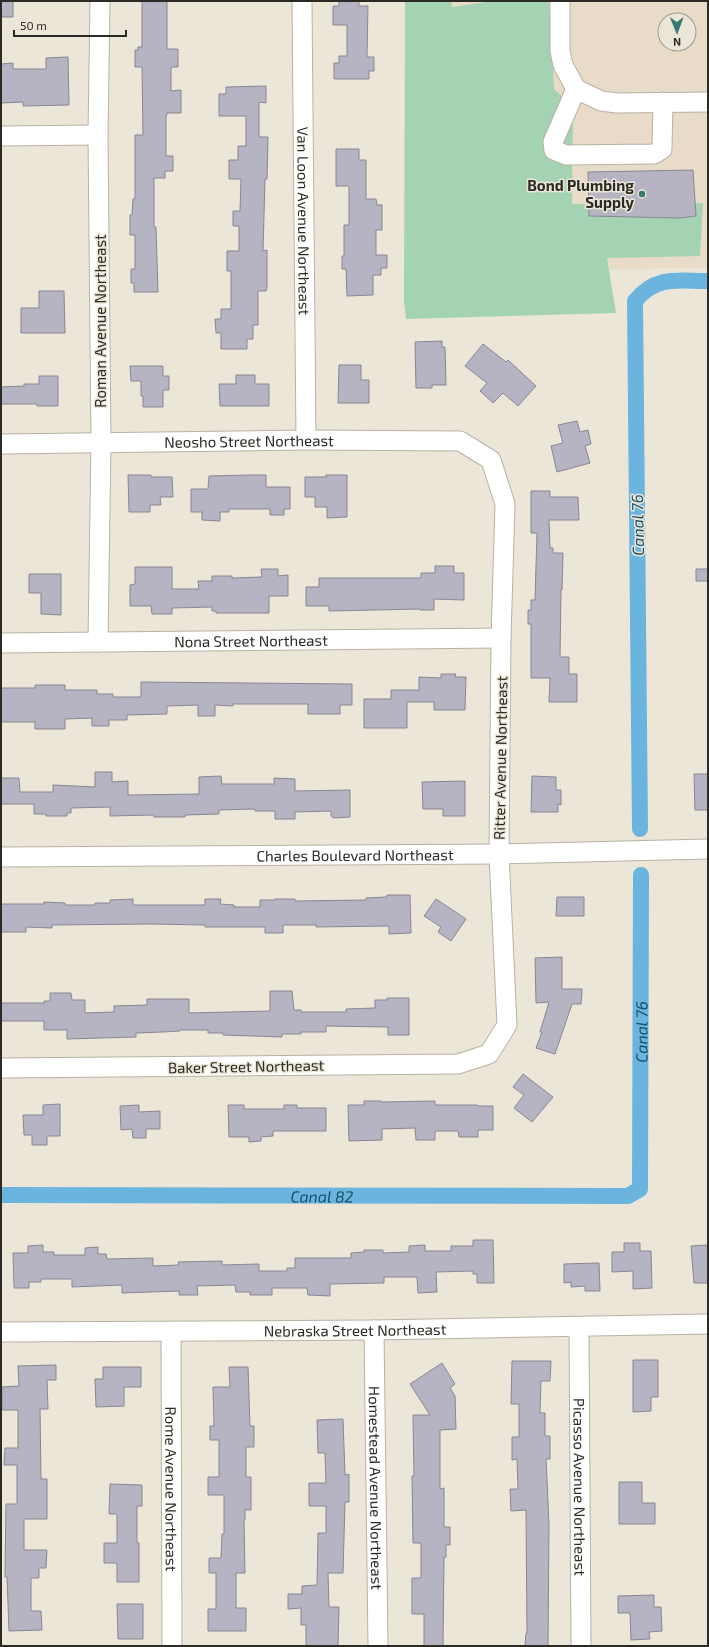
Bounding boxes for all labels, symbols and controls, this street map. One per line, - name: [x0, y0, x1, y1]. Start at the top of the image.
- scale bar: [14, 12, 126, 38]
- north arrow: [657, 12, 697, 52]
- text: 50 m: [20, 18, 47, 32]
- text: N: [673, 36, 681, 49]
- street label: Van Loon Avenue Northeast: [294, 127, 314, 316]
- place label: Bond Plumbing Supply: [527, 176, 634, 212]
- marker: Bond Plumbing Supply: [637, 189, 647, 199]
- street label: Roman Avenue Northeast: [91, 234, 109, 408]
- street label: Neosho Street Northeast: [164, 431, 334, 451]
- water label: Canal 76: [627, 494, 647, 556]
- street label: Nona Street Northeast: [174, 631, 328, 650]
- street label: Ritter Avenue Northeast: [490, 676, 510, 840]
- street label: Charles Boulevard Northeast: [256, 845, 454, 864]
- water label: Canal 76: [631, 1001, 650, 1063]
- street label: Baker Street Northeast: [168, 1056, 325, 1076]
- water label: Canal 82: [290, 1186, 354, 1205]
- street label: Nebraska Street Northeast: [264, 1320, 447, 1340]
- street label: Homestead Avenue Northeast: [366, 1386, 386, 1590]
- street label: Picasso Avenue Northeast: [570, 1398, 590, 1576]
- street label: Rome Avenue Northeast: [162, 1407, 181, 1572]

